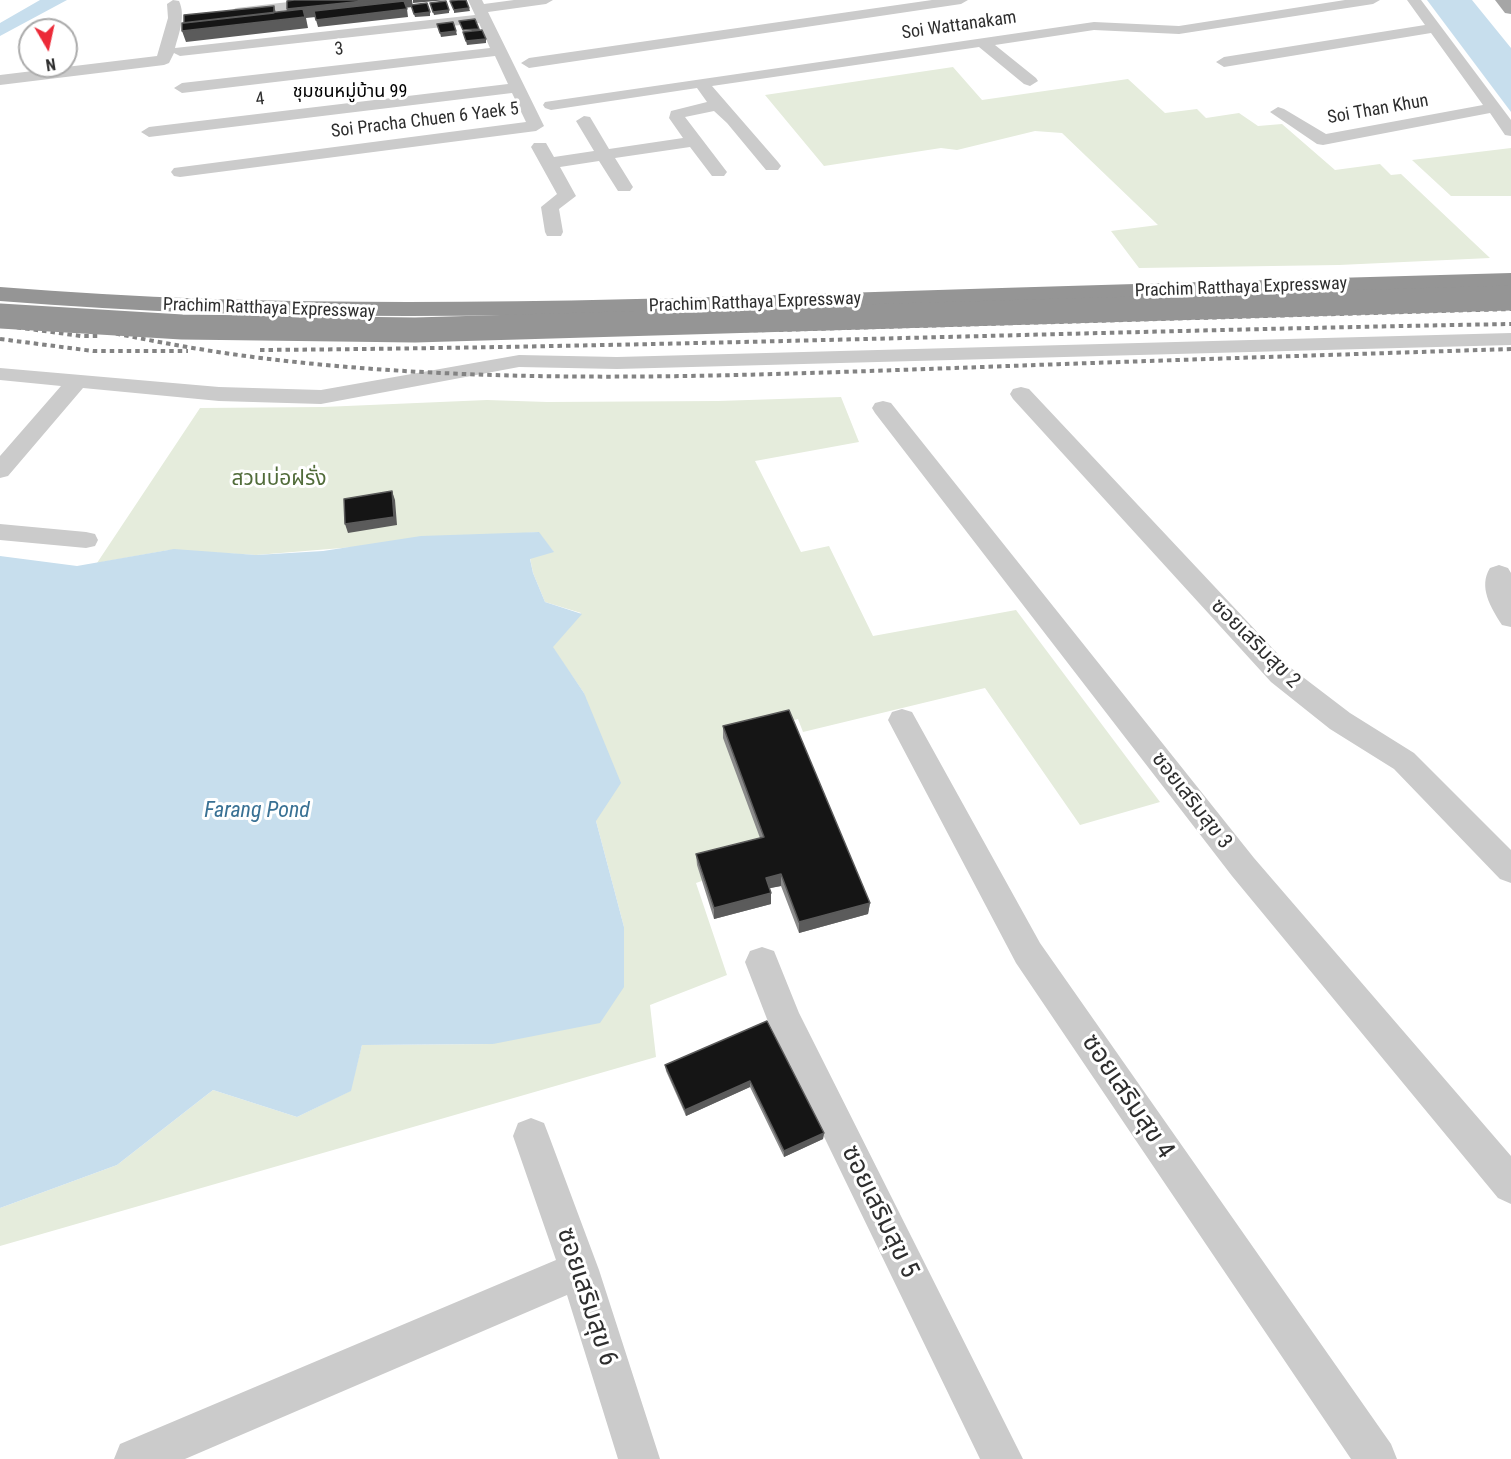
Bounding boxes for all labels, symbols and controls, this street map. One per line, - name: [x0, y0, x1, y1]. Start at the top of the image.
- street label: Soi Wattanakam: [900, 7, 1018, 45]
- north arrow: [18, 18, 78, 78]
- street label: 3: [333, 39, 345, 61]
- text: N: [44, 54, 57, 74]
- district label: ชุมชนหมู่บ้าน 99: [293, 81, 407, 103]
- street label: 4: [254, 89, 266, 111]
- street label: Soi Than Khun: [1326, 90, 1430, 130]
- street label: Soi Pracha Chuen 6 Yaek 5: [330, 99, 520, 143]
- street label: Prachim Ratthaya Expressway: [1135, 274, 1347, 302]
- street label: Prachim Ratthaya Expressway: [649, 289, 861, 317]
- street label: Prachim Ratthaya Expressway: [163, 295, 375, 323]
- park label: สวนบ่อฝรั่ง: [231, 467, 327, 493]
- street label: ซอยเสริมสุข 2: [1205, 594, 1305, 694]
- street label: ซอยเสริมสุข 3: [1145, 748, 1237, 854]
- water label: Farang Pond: [204, 798, 310, 824]
- street label: ซอยเสริมสุข 4: [1074, 1029, 1180, 1165]
- street label: ซอยเสริมสุข 5: [833, 1141, 925, 1283]
- street label: ซอยเสริมสุข 6: [549, 1224, 623, 1370]

